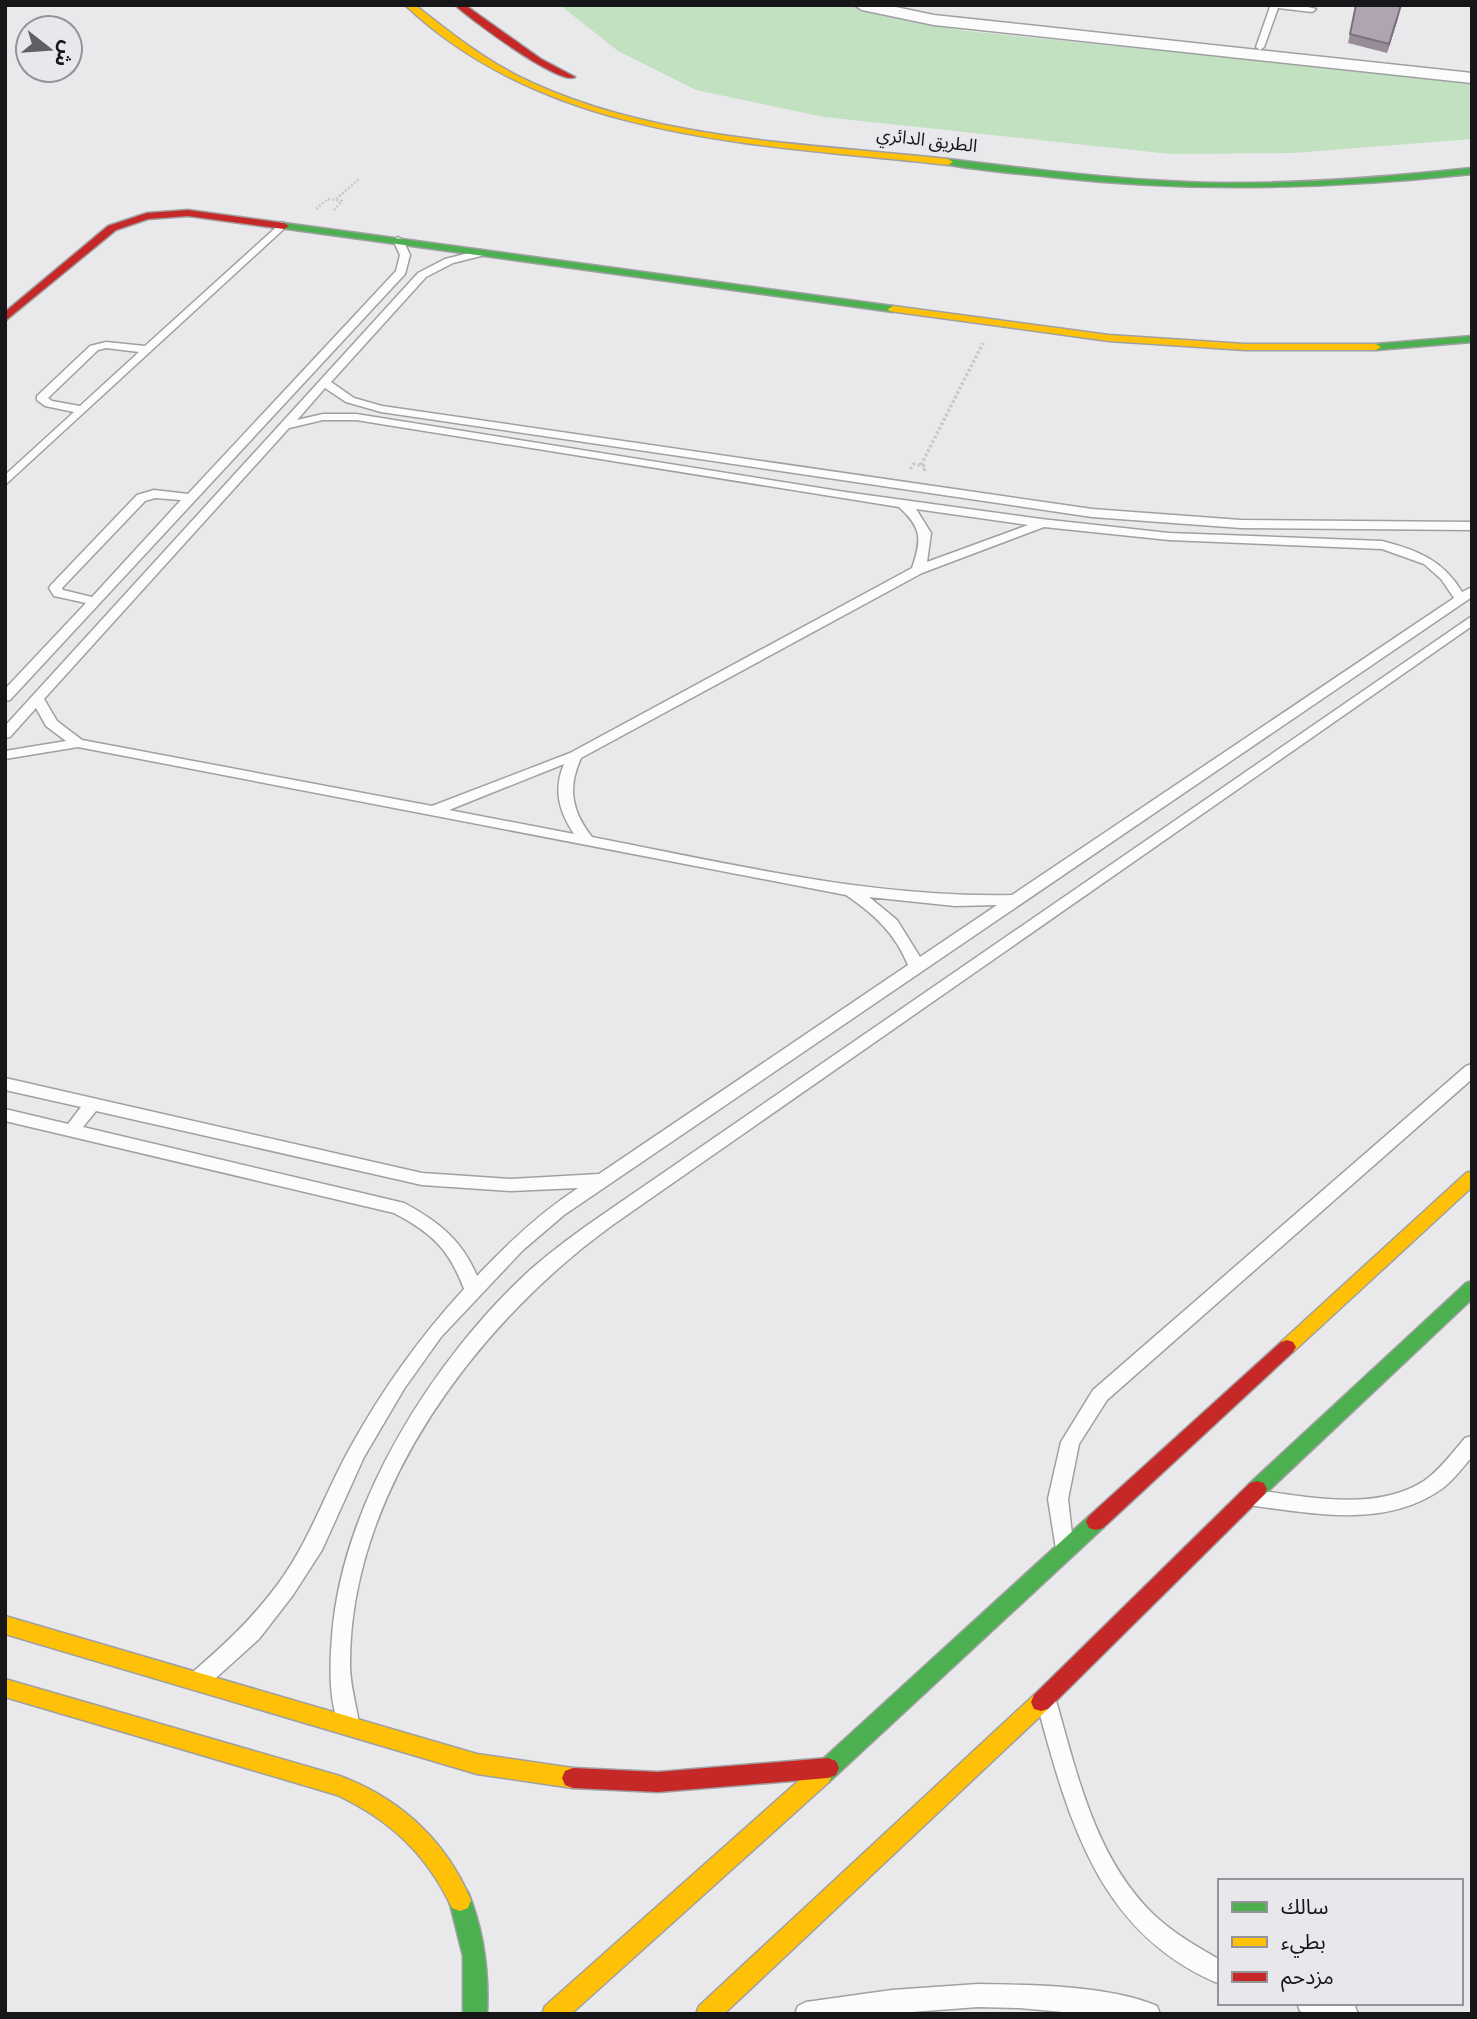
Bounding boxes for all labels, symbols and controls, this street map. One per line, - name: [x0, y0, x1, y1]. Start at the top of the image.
- north arrow: [14, 14, 84, 84]
- text: ش: [50, 38, 81, 70]
- street label: الطريق الدائري: [875, 121, 979, 159]
- legend: [1218, 1879, 1463, 2005]
- text: سالك: [1281, 1892, 1328, 1920]
- text: بطيء: [1281, 1927, 1326, 1958]
- text: مزدحم: [1281, 1962, 1334, 1992]

